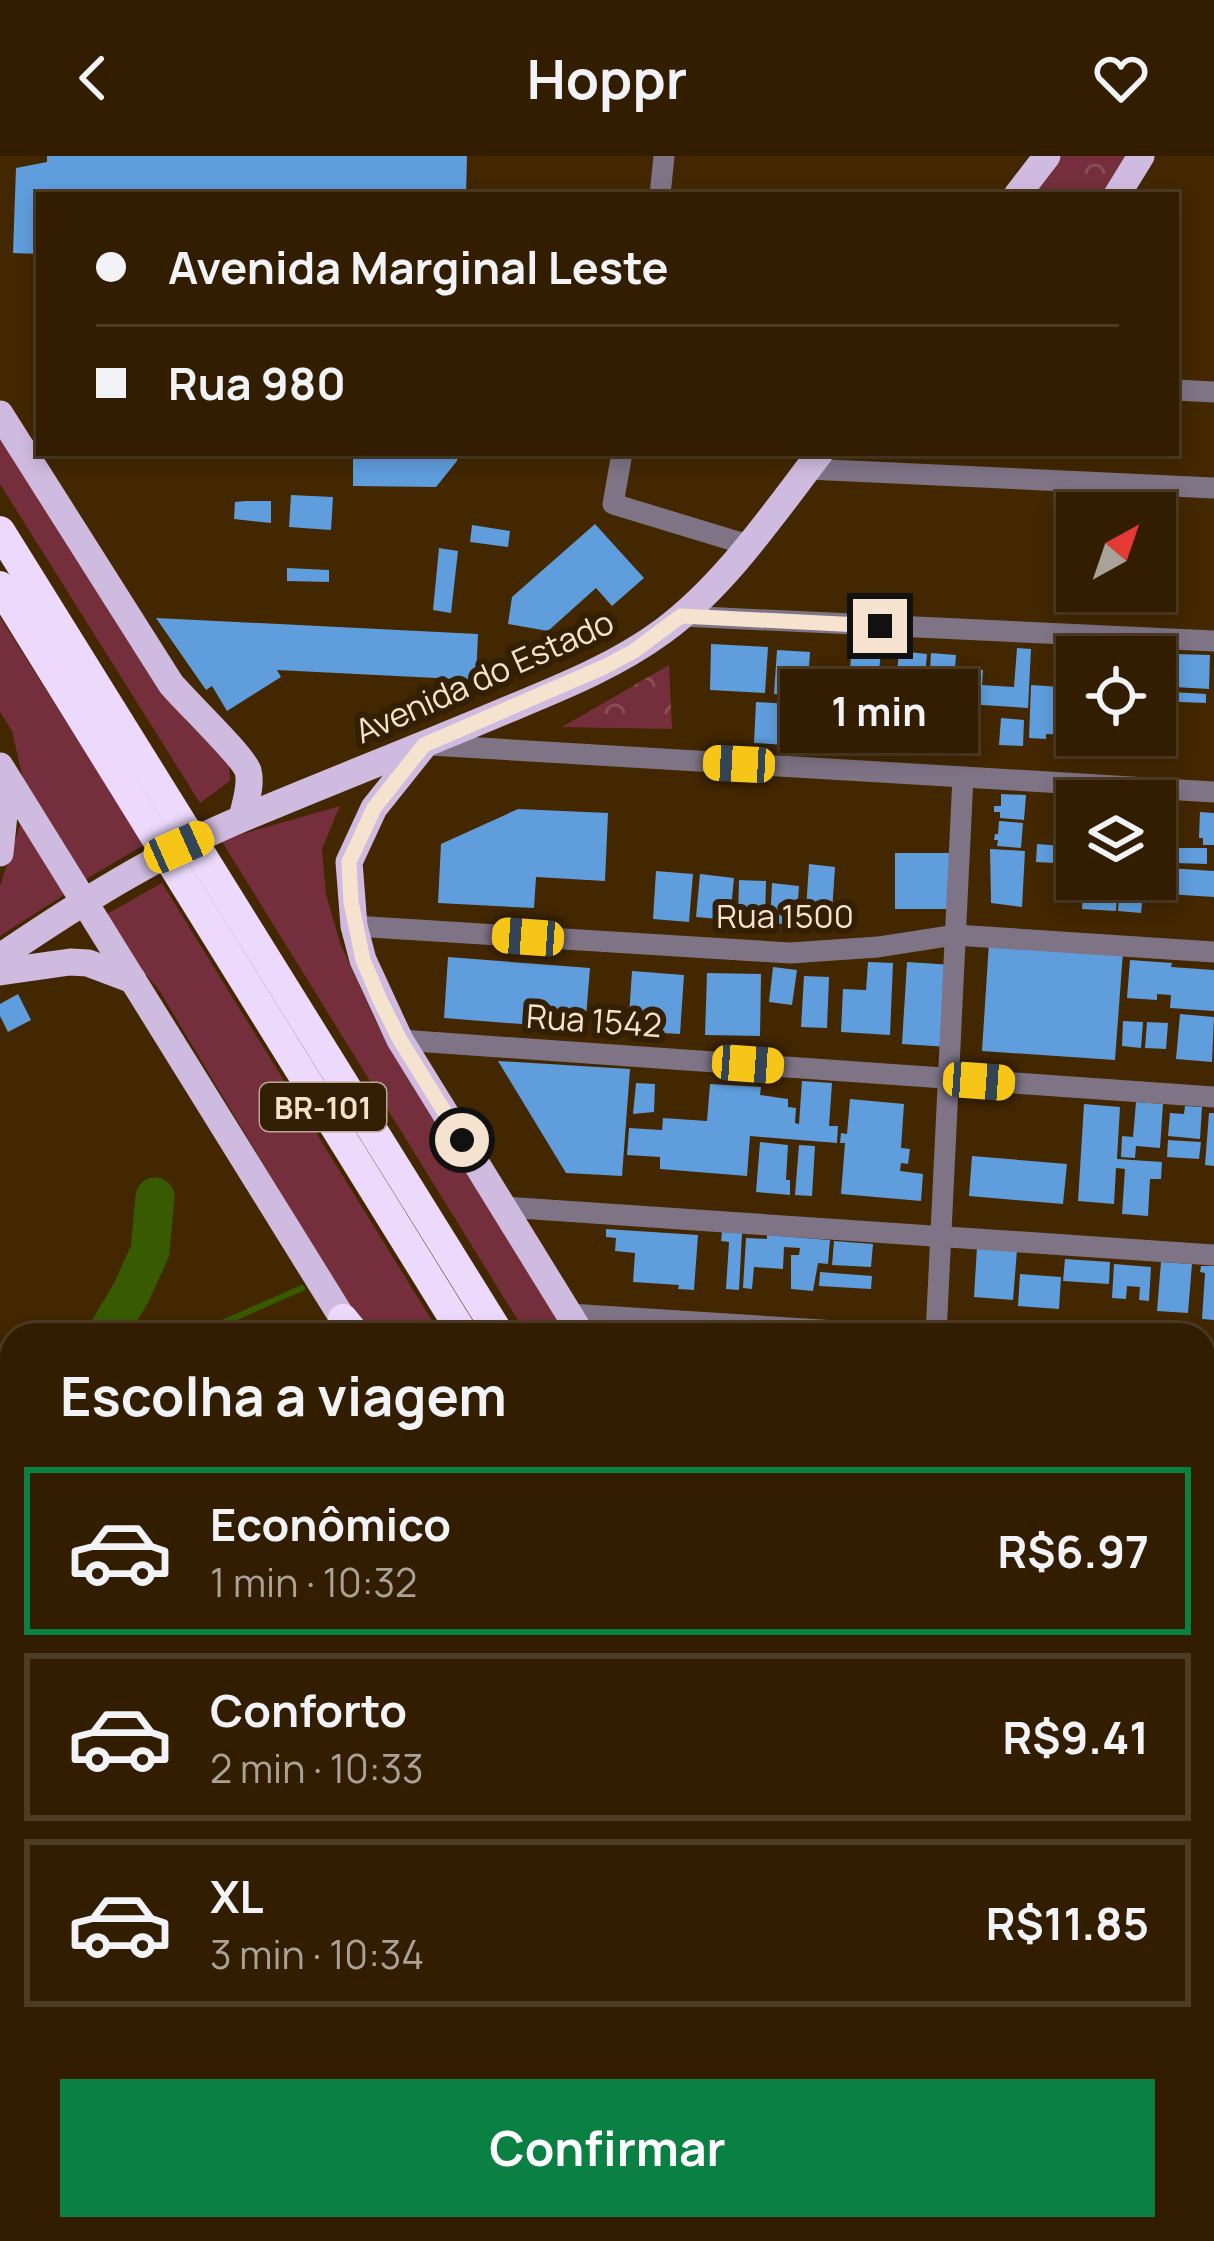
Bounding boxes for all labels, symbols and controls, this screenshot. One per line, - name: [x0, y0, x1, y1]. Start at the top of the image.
- text: Hoppr: [527, 41, 687, 115]
- icon: back: [60, 45, 126, 111]
- icon: heart: [1088, 45, 1154, 111]
- text: Avenida Marginal Leste: [168, 236, 669, 298]
- text: Rua 980: [168, 352, 346, 414]
- north arrow: [1056, 492, 1176, 612]
- map controls: [1056, 492, 1176, 900]
- street label: Avenida do Estado: [348, 599, 620, 753]
- route end: [853, 599, 907, 653]
- button: locate: [1056, 636, 1176, 756]
- callout: 1 min: [781, 668, 979, 752]
- text: 1 min: [831, 684, 927, 738]
- car: [702, 744, 776, 784]
- button: layers: [1056, 780, 1176, 900]
- car: [139, 816, 219, 878]
- street label: Rua 1500: [716, 893, 854, 938]
- car: [491, 917, 565, 957]
- street label: Rua 1542: [525, 993, 663, 1047]
- car: [711, 1044, 785, 1084]
- car: [942, 1061, 1016, 1101]
- road number: BR-101: [260, 1083, 386, 1131]
- route start: [435, 1113, 489, 1167]
- text: Escolha a viagem: [60, 1358, 507, 1432]
- text: Econômico: [210, 1493, 451, 1555]
- icon: car: [66, 1497, 174, 1605]
- text: R$6.97: [998, 1520, 1149, 1582]
- text: 1 min · 10:32: [210, 1555, 417, 1609]
- text: Conforto: [210, 1679, 407, 1741]
- icon: car: [66, 1683, 174, 1791]
- text: R$9.41: [1003, 1706, 1149, 1768]
- text: 2 min · 10:33: [210, 1741, 424, 1795]
- text: XL: [210, 1865, 264, 1927]
- icon: car: [66, 1869, 174, 1977]
- text: R$11.85: [986, 1892, 1149, 1954]
- text: 3 min · 10:34: [210, 1927, 424, 1981]
- button: Confirmar: [60, 2079, 1155, 2217]

